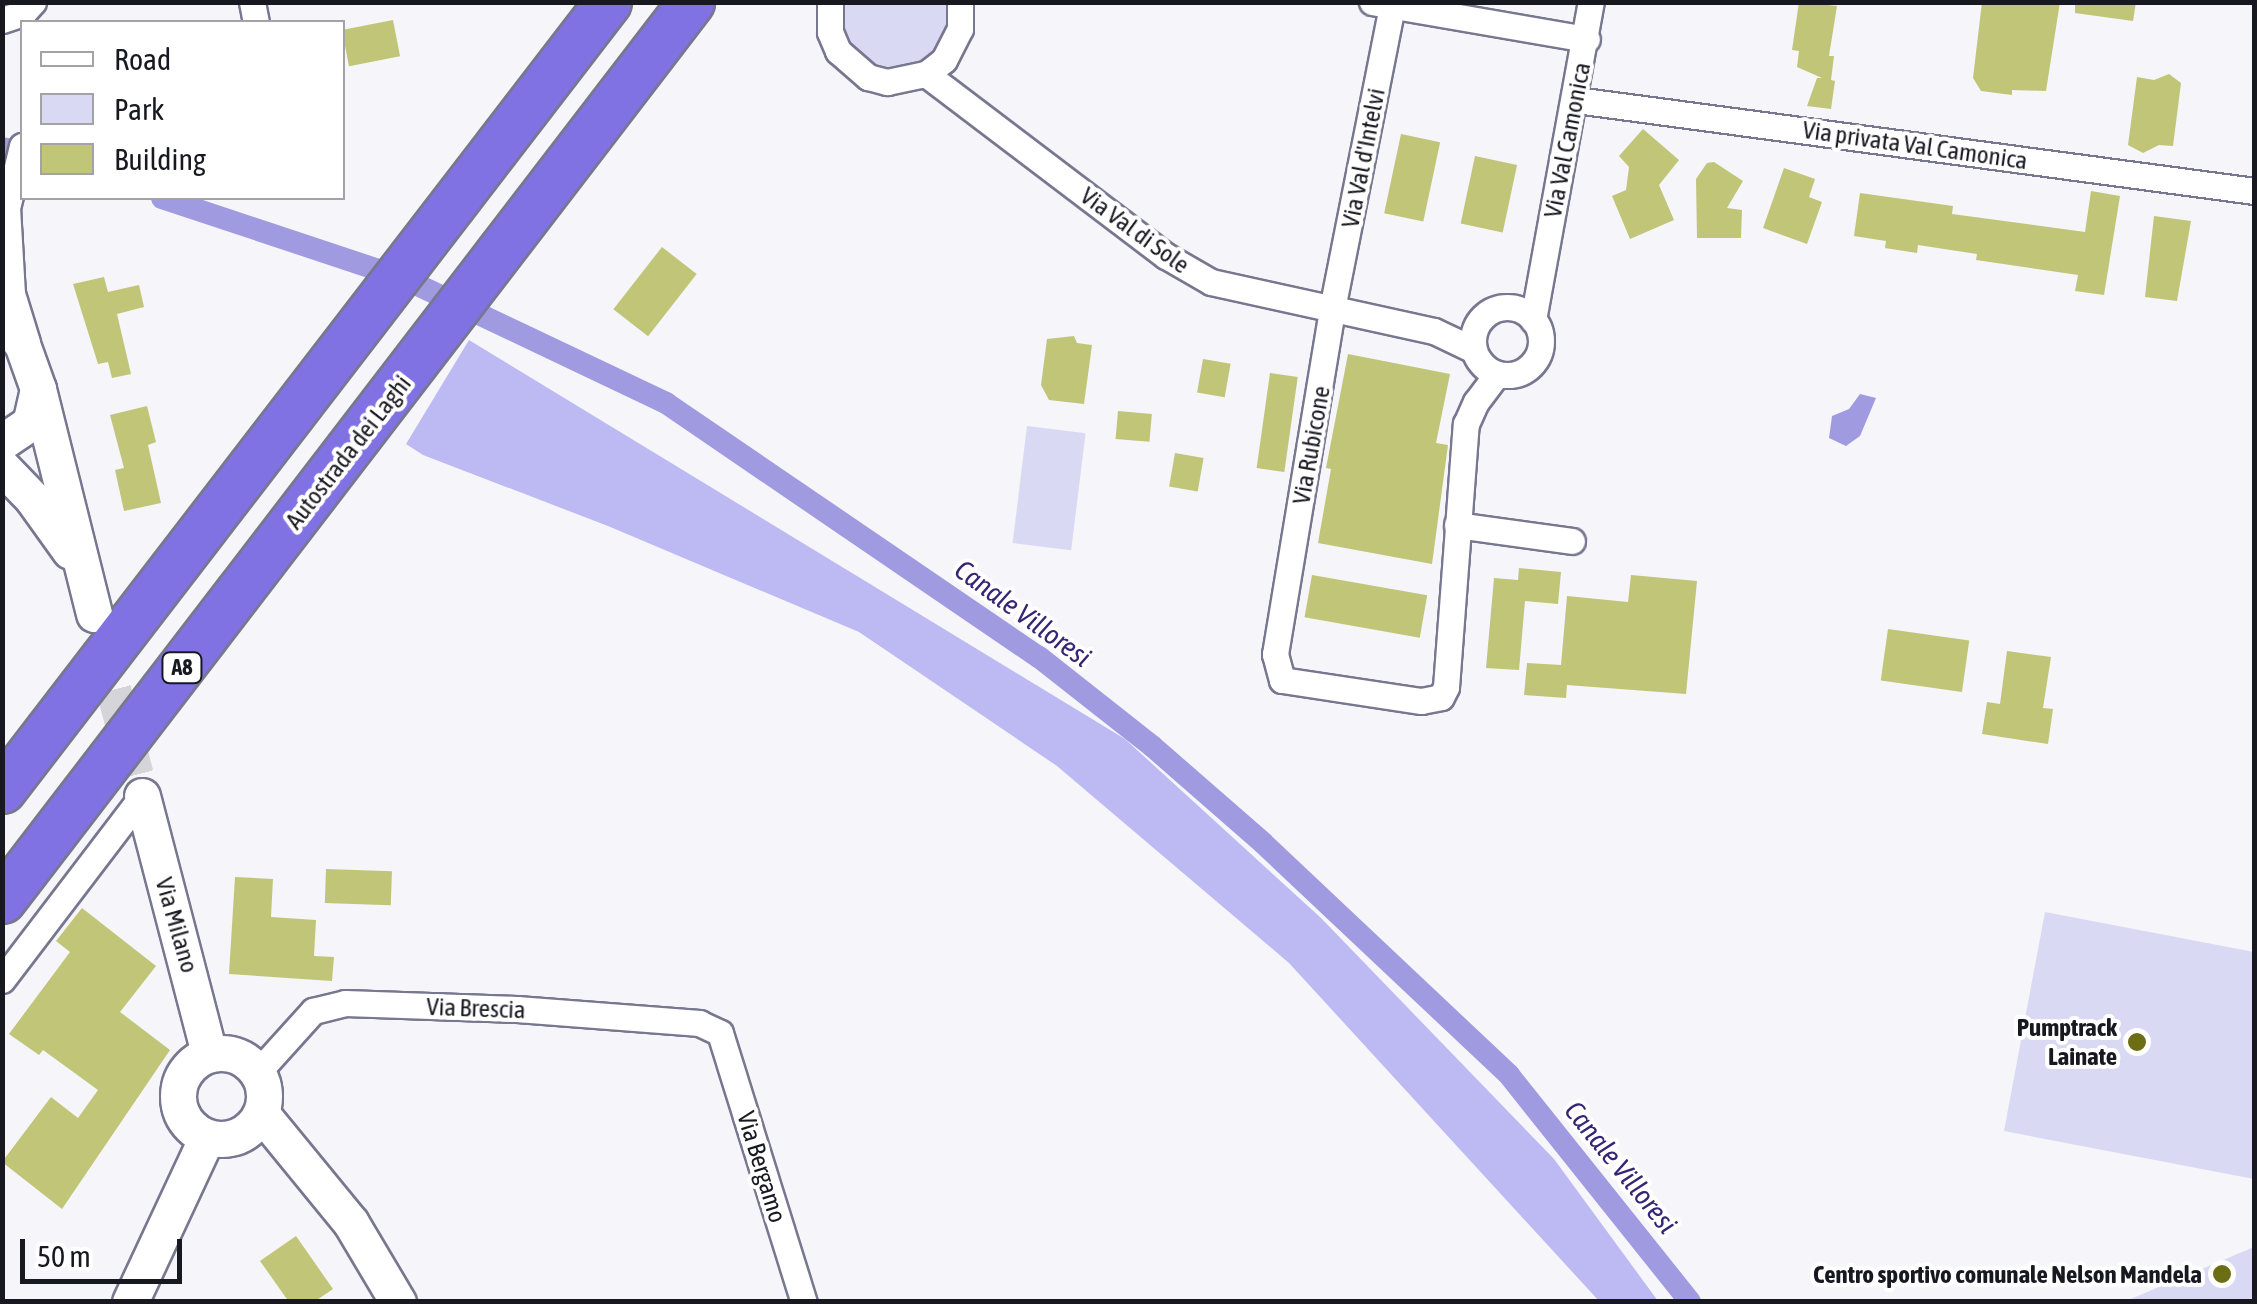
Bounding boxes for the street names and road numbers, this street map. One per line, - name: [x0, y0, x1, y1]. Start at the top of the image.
- street label: Via Val Camonica: [1537, 60, 1597, 220]
- street label: Via Val d'Intelvi: [1335, 86, 1391, 230]
- street label: Via privata Val Camonica: [1801, 114, 2029, 176]
- street label: Via Val di Sole: [1075, 180, 1195, 280]
- street label: Autostrada dei Laghi: [279, 369, 417, 535]
- street label: Via Rubicone: [1286, 383, 1336, 507]
- road number: A8: [160, 651, 204, 685]
- street label: Via Milano: [149, 874, 205, 976]
- street label: Via Brescia: [426, 991, 526, 1025]
- street label: Via Bergamo: [731, 1108, 793, 1226]

